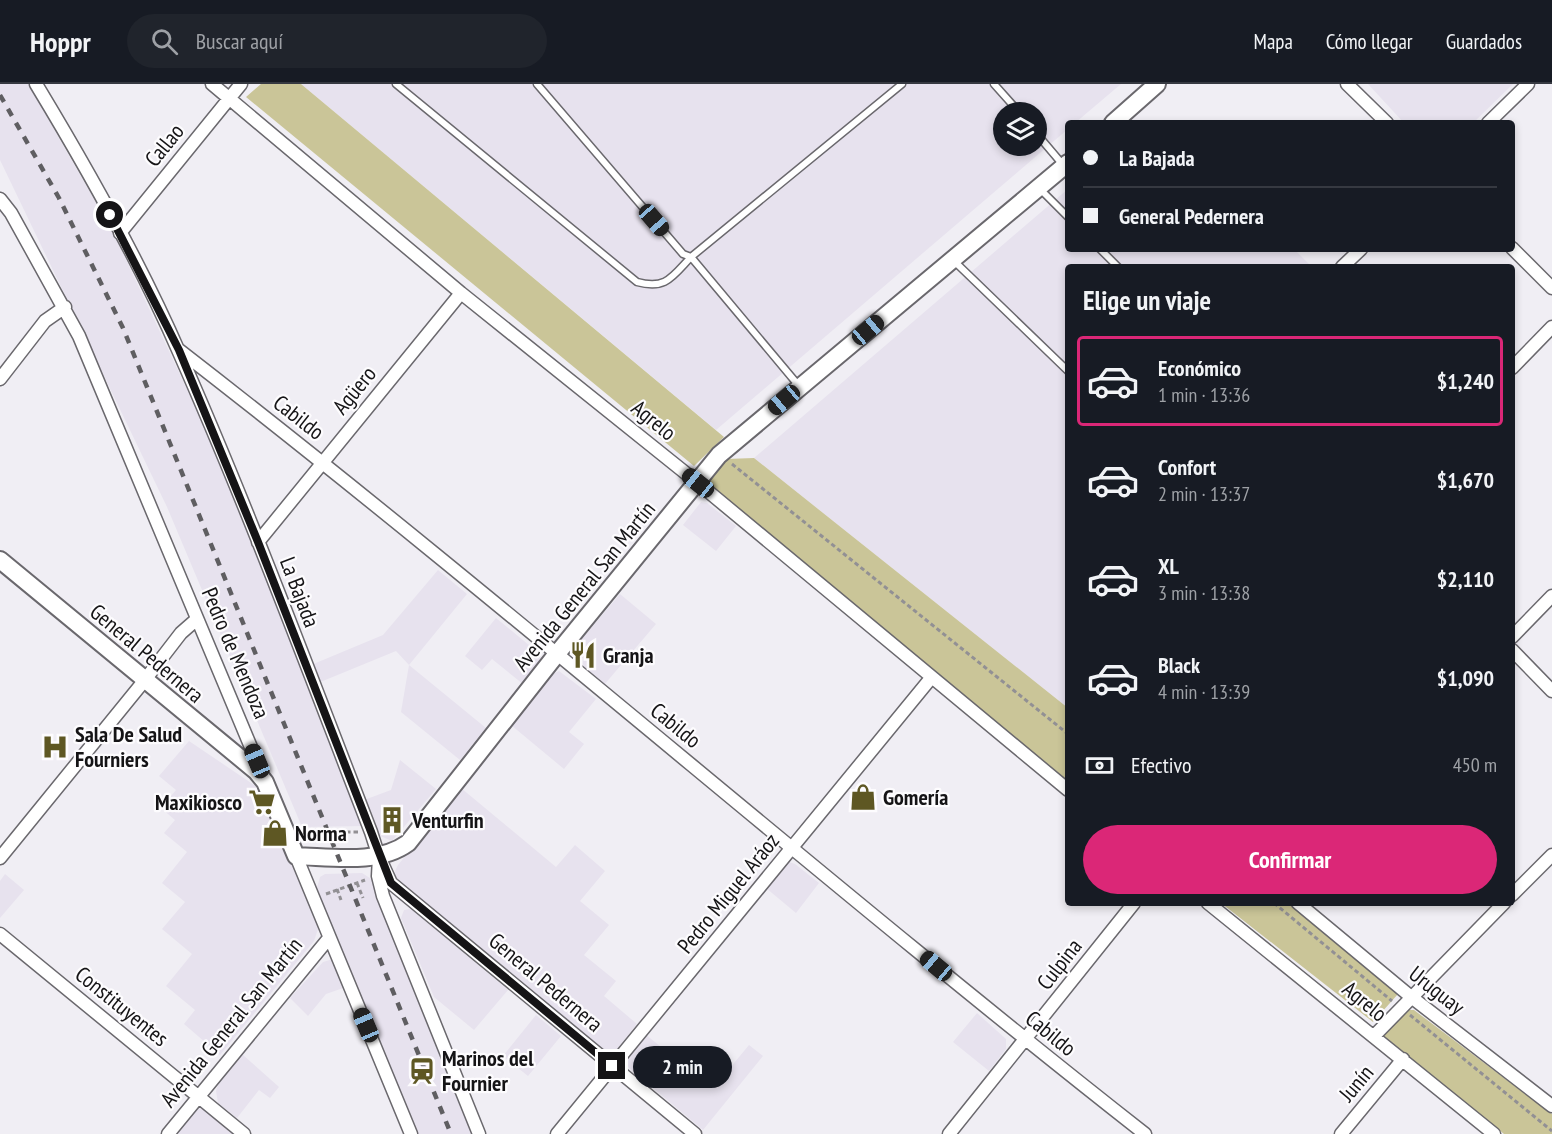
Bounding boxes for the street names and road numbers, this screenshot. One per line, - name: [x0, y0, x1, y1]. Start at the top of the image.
- street label: Callao: [138, 118, 190, 172]
- street label: Agüero: [326, 360, 382, 420]
- street label: Cabildo: [268, 388, 330, 446]
- street label: Agrelo: [626, 394, 682, 446]
- street label: Avenida General San Martín: [507, 495, 661, 677]
- street label: La Bajada: [274, 553, 326, 631]
- street label: Pedro de Mendoza: [196, 583, 276, 723]
- street label: General Pedernera: [84, 597, 210, 709]
- street label: Cabildo: [645, 696, 707, 754]
- street label: Pedro Miguel Aráoz: [671, 827, 785, 959]
- street label: General Pedernera: [483, 926, 609, 1038]
- street label: Avenida General San Martín: [154, 931, 308, 1113]
- street label: Culpina: [1030, 933, 1088, 995]
- street label: Constituyentes: [70, 960, 174, 1052]
- street label: Uruguay: [1403, 960, 1471, 1021]
- street label: Agrelo: [1337, 975, 1393, 1027]
- street label: Cabildo: [1020, 1004, 1082, 1062]
- street label: Junín: [1332, 1059, 1379, 1108]

